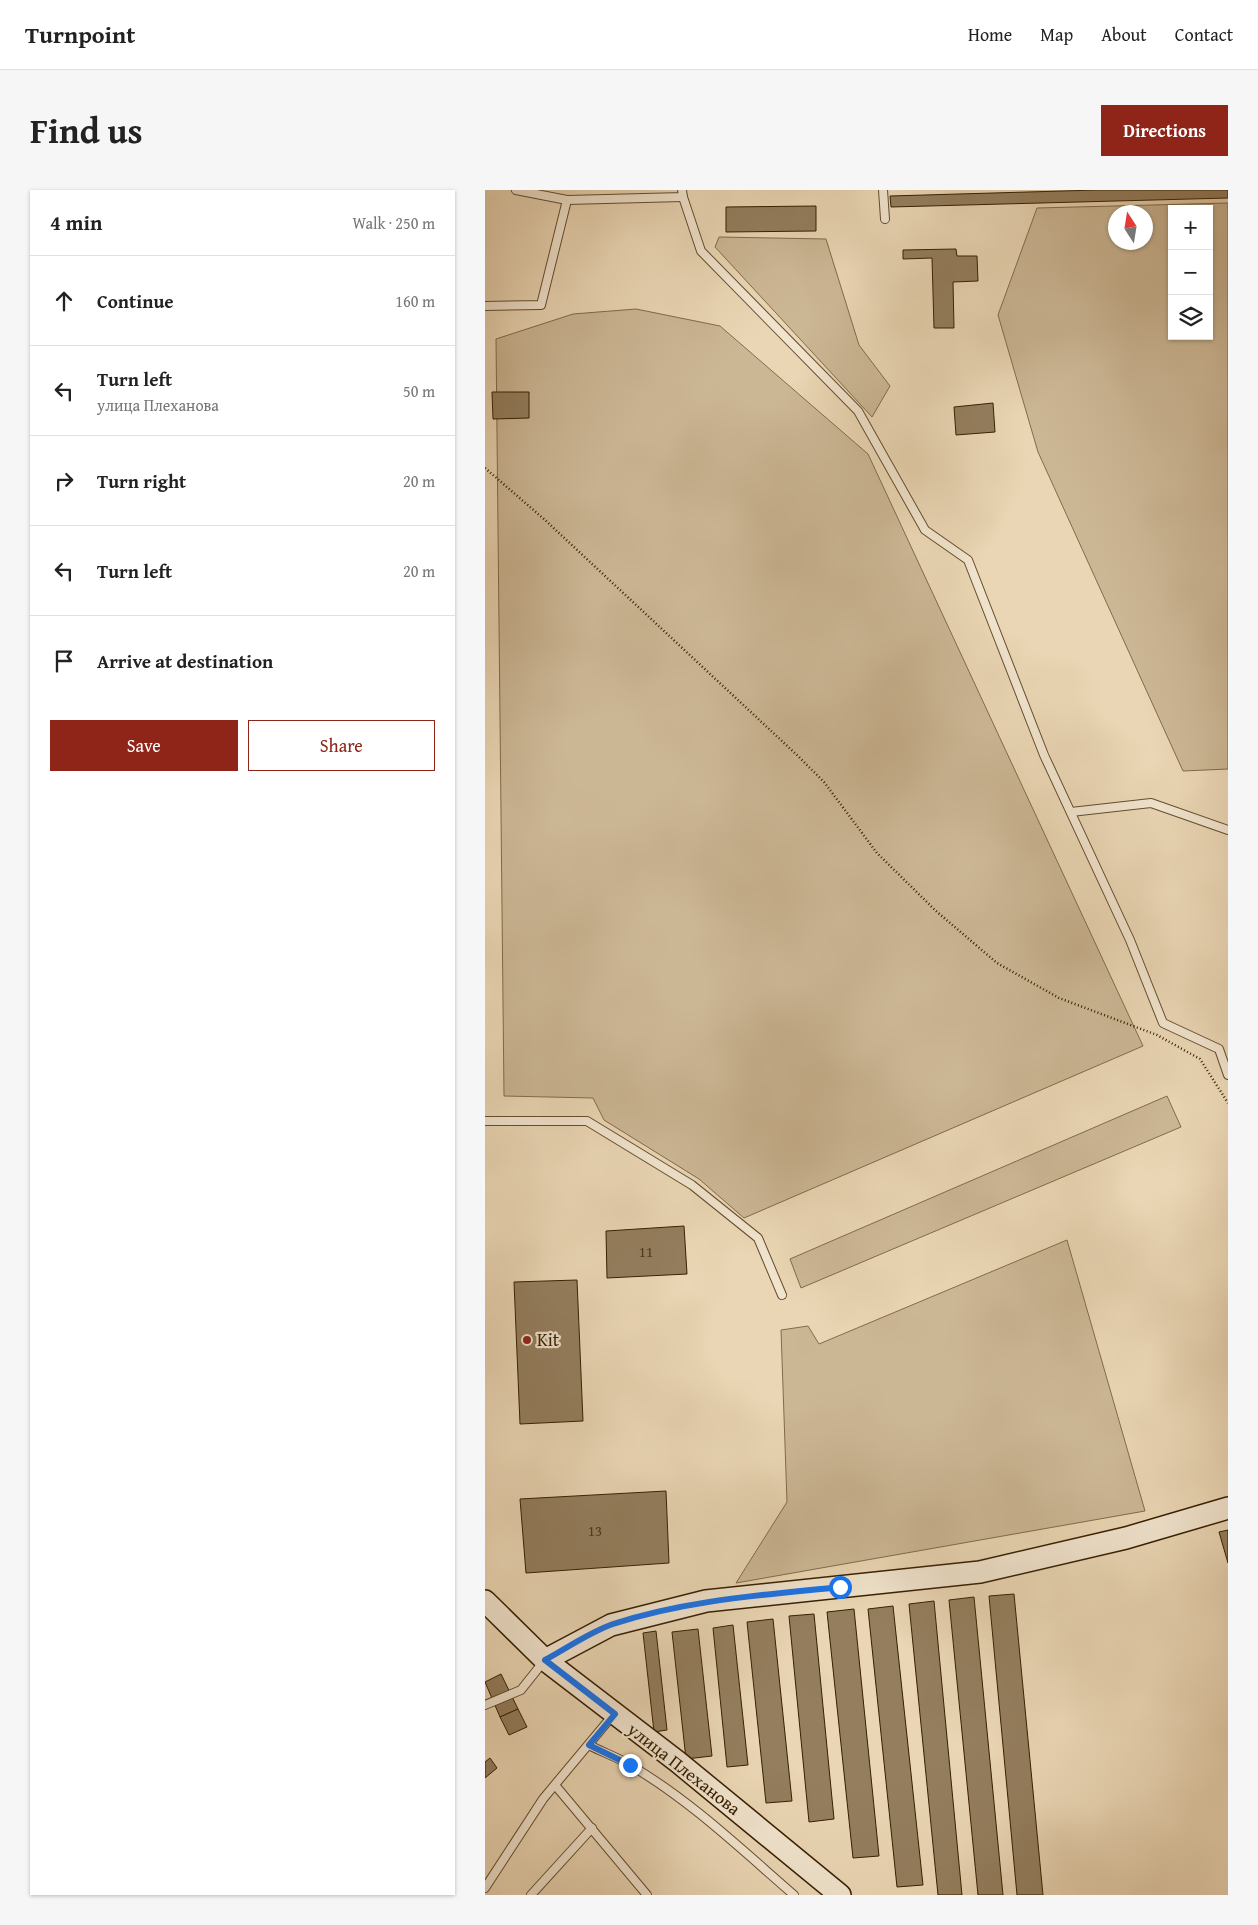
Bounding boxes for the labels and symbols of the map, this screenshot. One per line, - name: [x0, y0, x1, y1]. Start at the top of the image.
- north arrow: [1108, 205, 1153, 250]
- house number: 11: [639, 1241, 653, 1262]
- place label: Kit: [537, 1326, 560, 1353]
- marker: Kit: [521, 1334, 533, 1346]
- house number: 13: [588, 1520, 602, 1541]
- route start: [829, 1576, 852, 1599]
- street label: улица Плеханова: [621, 1715, 747, 1822]
- route end: [619, 1754, 642, 1777]

